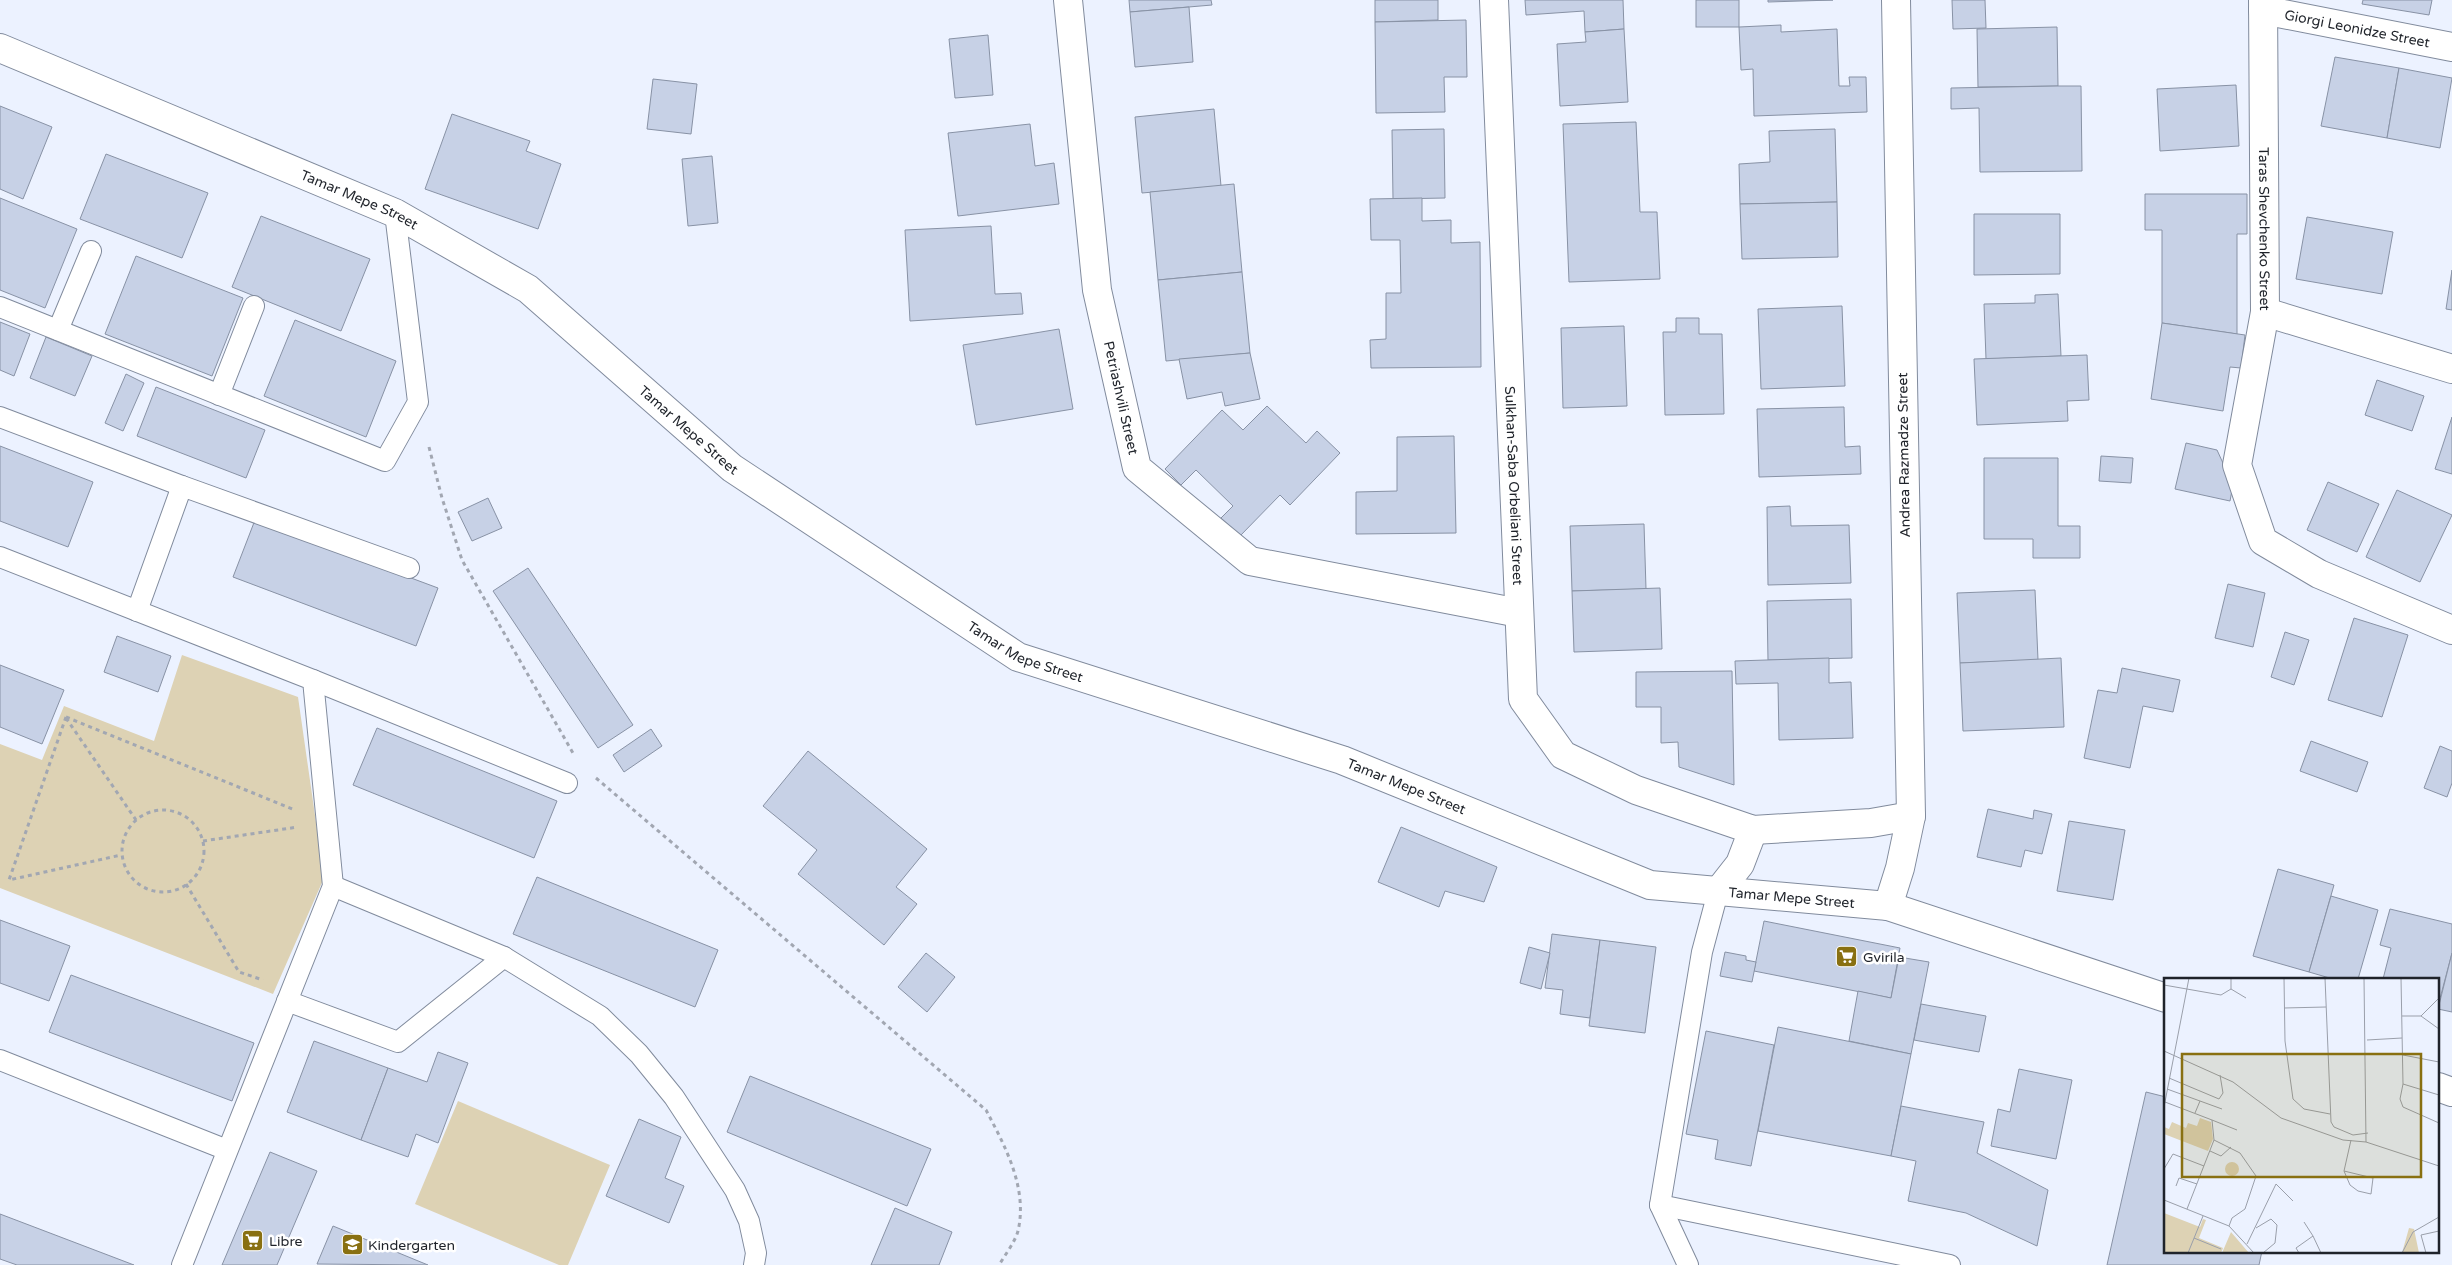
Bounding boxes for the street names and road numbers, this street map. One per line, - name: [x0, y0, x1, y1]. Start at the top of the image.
- street label: Giorgi Leonidze Street: [2283, 6, 2432, 51]
- street label: Taras Shevchenko Street: [2255, 147, 2273, 311]
- street label: Tamar Mepe Street: [298, 166, 422, 233]
- street label: Petriashvili Street: [1100, 339, 1142, 457]
- street label: Andrea Razmadze Street: [1894, 372, 1914, 538]
- street label: Tamar Mepe Street: [635, 382, 742, 479]
- street label: Sulkhan-Saba Orbeliani Street: [1502, 386, 1527, 586]
- street label: Tamar Mepe Street: [964, 617, 1086, 686]
- street label: Tamar Mepe Street: [1345, 754, 1469, 818]
- street label: Tamar Mepe Street: [1728, 883, 1856, 912]

